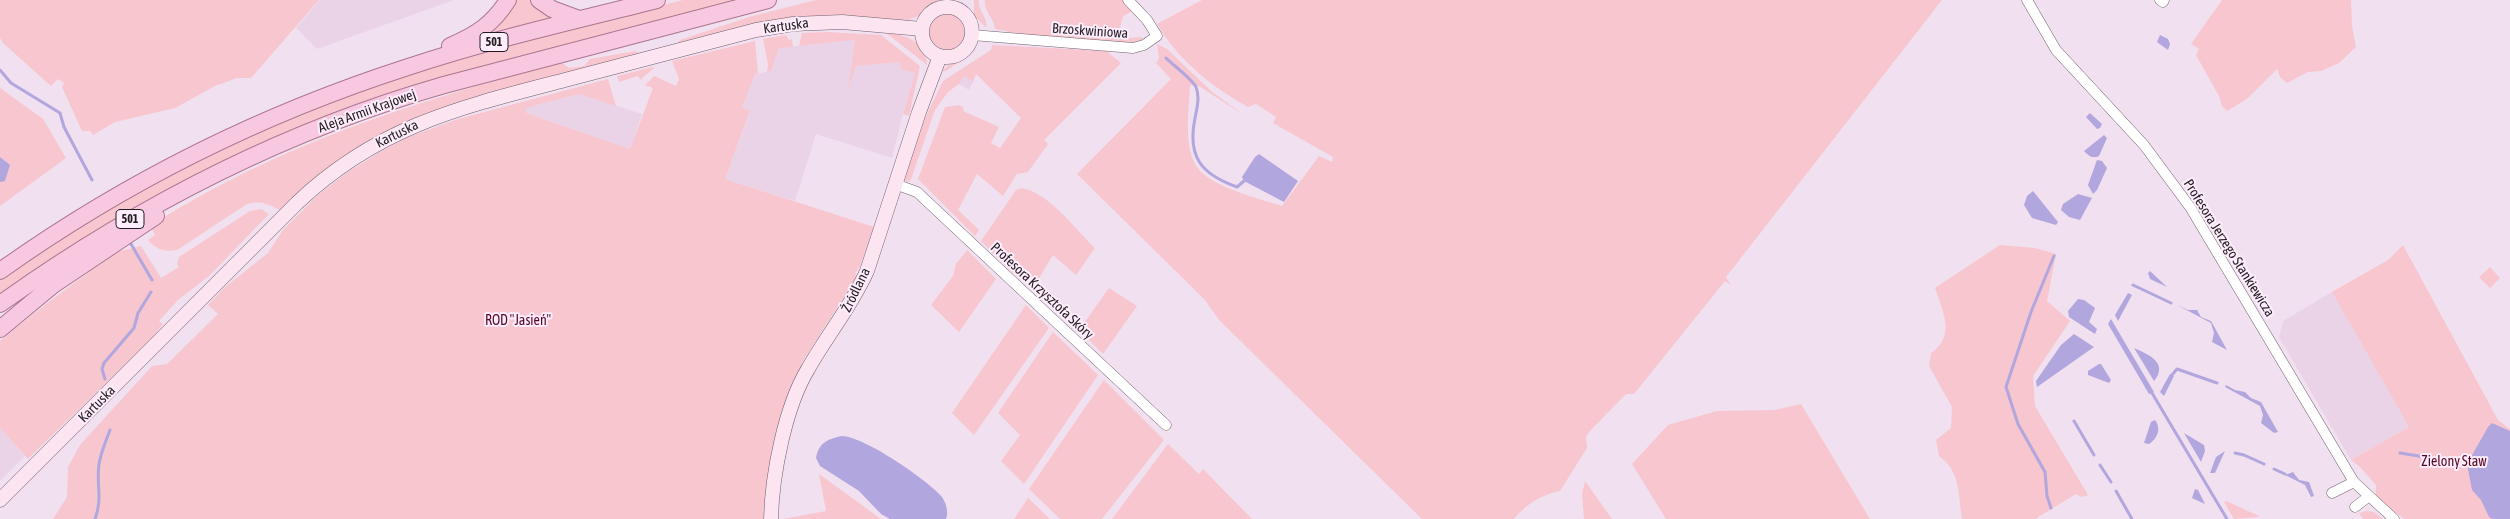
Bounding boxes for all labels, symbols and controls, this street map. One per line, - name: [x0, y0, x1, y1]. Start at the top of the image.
- street label: Kartuska: [762, 15, 810, 37]
- street label: Brzoskwiniowa: [1051, 20, 1129, 42]
- road number: 501: [480, 32, 508, 52]
- street label: Aleja Armii Krajowej: [316, 86, 418, 136]
- street label: Kartuska: [373, 116, 421, 152]
- street label: Profesora Jerzego Stankiewicza: [2180, 176, 2278, 320]
- road number: 501: [116, 210, 144, 228]
- street label: Profesora Krzysztofa Skóry: [987, 239, 1097, 343]
- street label: Źródlana: [838, 265, 874, 315]
- park label: ROD "Jasień": [485, 313, 551, 329]
- street label: Kartuska: [75, 382, 119, 426]
- park label: Zielony Staw: [2421, 454, 2487, 470]

